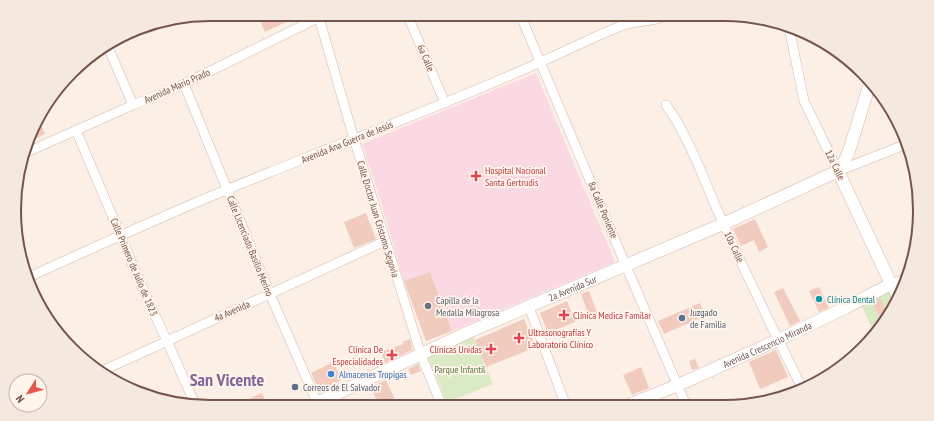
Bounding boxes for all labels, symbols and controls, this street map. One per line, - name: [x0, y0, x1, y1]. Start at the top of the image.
- street label: 6a Calle: [415, 43, 437, 73]
- street label: Avenida Mario Prado: [142, 66, 212, 106]
- street label: Avenida Ana Guerra de Jesús: [299, 117, 395, 166]
- street label: 12a Calle: [822, 148, 848, 182]
- street label: Calle Doctor Juan Cristomo Segovia: [354, 159, 402, 279]
- place label: Hospital Nacional Santa Gertrudis: [485, 164, 547, 189]
- marker: Hospital Nacional Santa Gertrudis: [470, 170, 482, 182]
- street label: 8a Calle Poniente: [585, 180, 621, 240]
- street label: Calle Licenciado Basilio Merino: [224, 194, 276, 298]
- street label: Calle Primero de Julio de 1823: [107, 216, 161, 318]
- street label: 10a Calle: [721, 230, 747, 264]
- street label: 2a Avenida Sur: [546, 272, 599, 304]
- place label: Clínica Dental: [827, 293, 876, 306]
- place label: Capilla de la Medalla Milagrosa: [436, 294, 499, 319]
- marker: Clínica Dental: [814, 294, 824, 304]
- street label: 4a Avenida: [212, 297, 252, 325]
- marker: Capilla de la Medalla Milagrosa: [423, 301, 433, 311]
- place label: Juzgado de Familia: [689, 306, 726, 331]
- marker: Clínica Medica Familar: [558, 309, 570, 321]
- place label: Clínica Medica Familar: [573, 309, 651, 322]
- marker: Juzgado de Familia: [677, 313, 687, 323]
- street label: Avenida Crescencio Miranda: [721, 318, 814, 371]
- place label: Ultrasonografías Y Laboratorio Clínico: [528, 326, 593, 351]
- marker: Ultrasonografías Y Laboratorio Clínico: [513, 332, 525, 344]
- place label: Clínica De Especialidades: [333, 343, 384, 368]
- place label: Clínicas Unidas: [430, 343, 483, 356]
- marker: Clínicas Unidas: [485, 343, 497, 355]
- marker: Clínica De Especialidades: [386, 349, 398, 361]
- park label: Parque Infantil: [435, 363, 486, 376]
- district label: San Vicente: [190, 368, 265, 391]
- place label: Almacenes Tropigas: [339, 368, 407, 381]
- marker: Almacenes Tropigas: [326, 369, 336, 379]
- north arrow: [8, 373, 48, 413]
- place label: Correos de El Salvador: [303, 381, 380, 394]
- marker: Correos de El Salvador: [290, 382, 300, 392]
- text: N: [12, 392, 27, 405]

